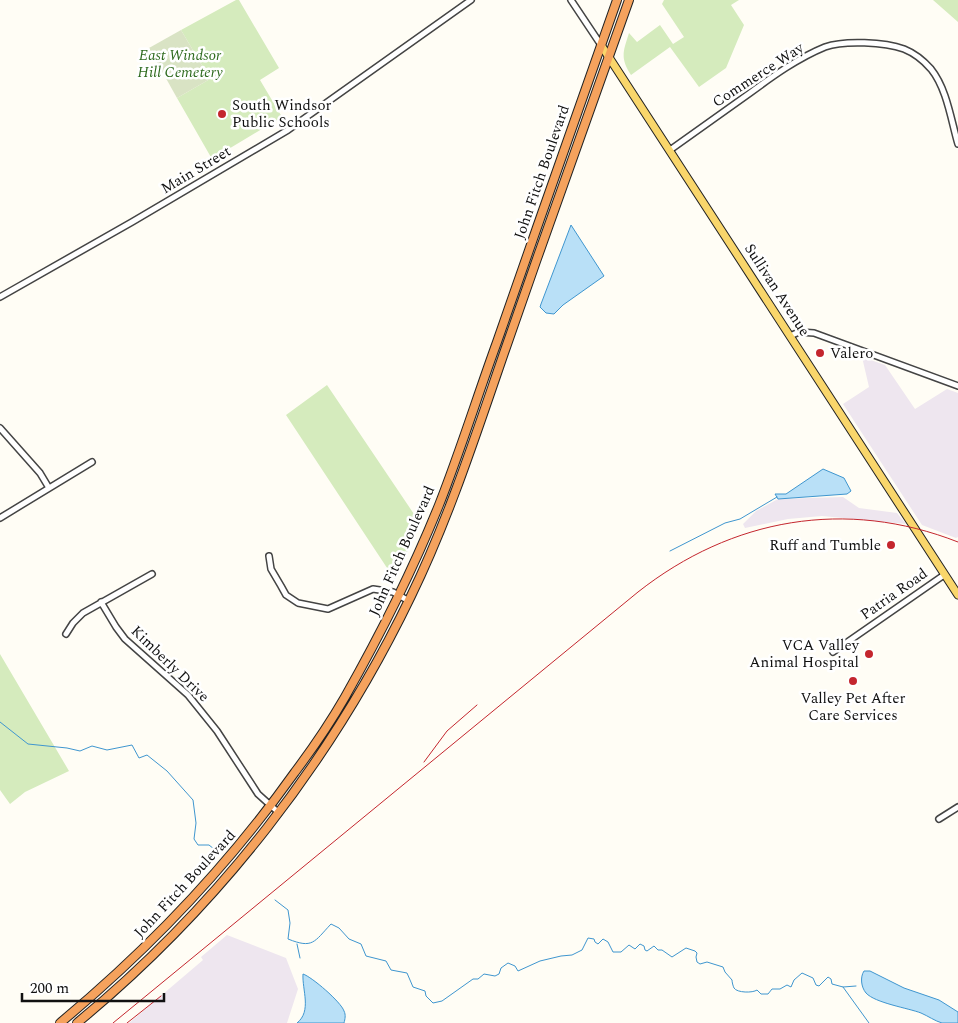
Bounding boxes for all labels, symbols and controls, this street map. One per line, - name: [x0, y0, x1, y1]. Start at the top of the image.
- street label: Commerce Way: [708, 36, 809, 113]
- park label: East Windsor Hill Cemetery: [137, 44, 223, 84]
- place label: South Windsor Public Schools: [232, 94, 332, 134]
- street label: John Fitch Boulevard: [508, 102, 576, 242]
- marker: South Windsor Public Schools: [216, 108, 228, 120]
- street label: Main Street: [157, 140, 235, 200]
- street label: Sullivan Avenue: [738, 239, 816, 341]
- place label: Valero: [830, 342, 873, 365]
- marker: Valero: [814, 347, 826, 359]
- street label: John Fitch Boulevard: [363, 482, 441, 620]
- place label: Ruff and Tumble: [769, 534, 881, 557]
- marker: Ruff and Tumble: [885, 539, 897, 551]
- street label: Patria Road: [856, 562, 932, 626]
- street label: Kimberly Drive: [125, 620, 215, 708]
- place label: VCA Valley Animal Hospital: [749, 634, 860, 674]
- marker: VCA Valley Animal Hospital: [863, 648, 875, 660]
- marker: Valley Pet After Care Services: [847, 675, 859, 687]
- place label: Valley Pet After Care Services: [801, 687, 905, 727]
- street label: John Fitch Boulevard: [129, 825, 241, 943]
- scale bar: [22, 970, 165, 1002]
- text: 200 m: [30, 977, 69, 1000]

